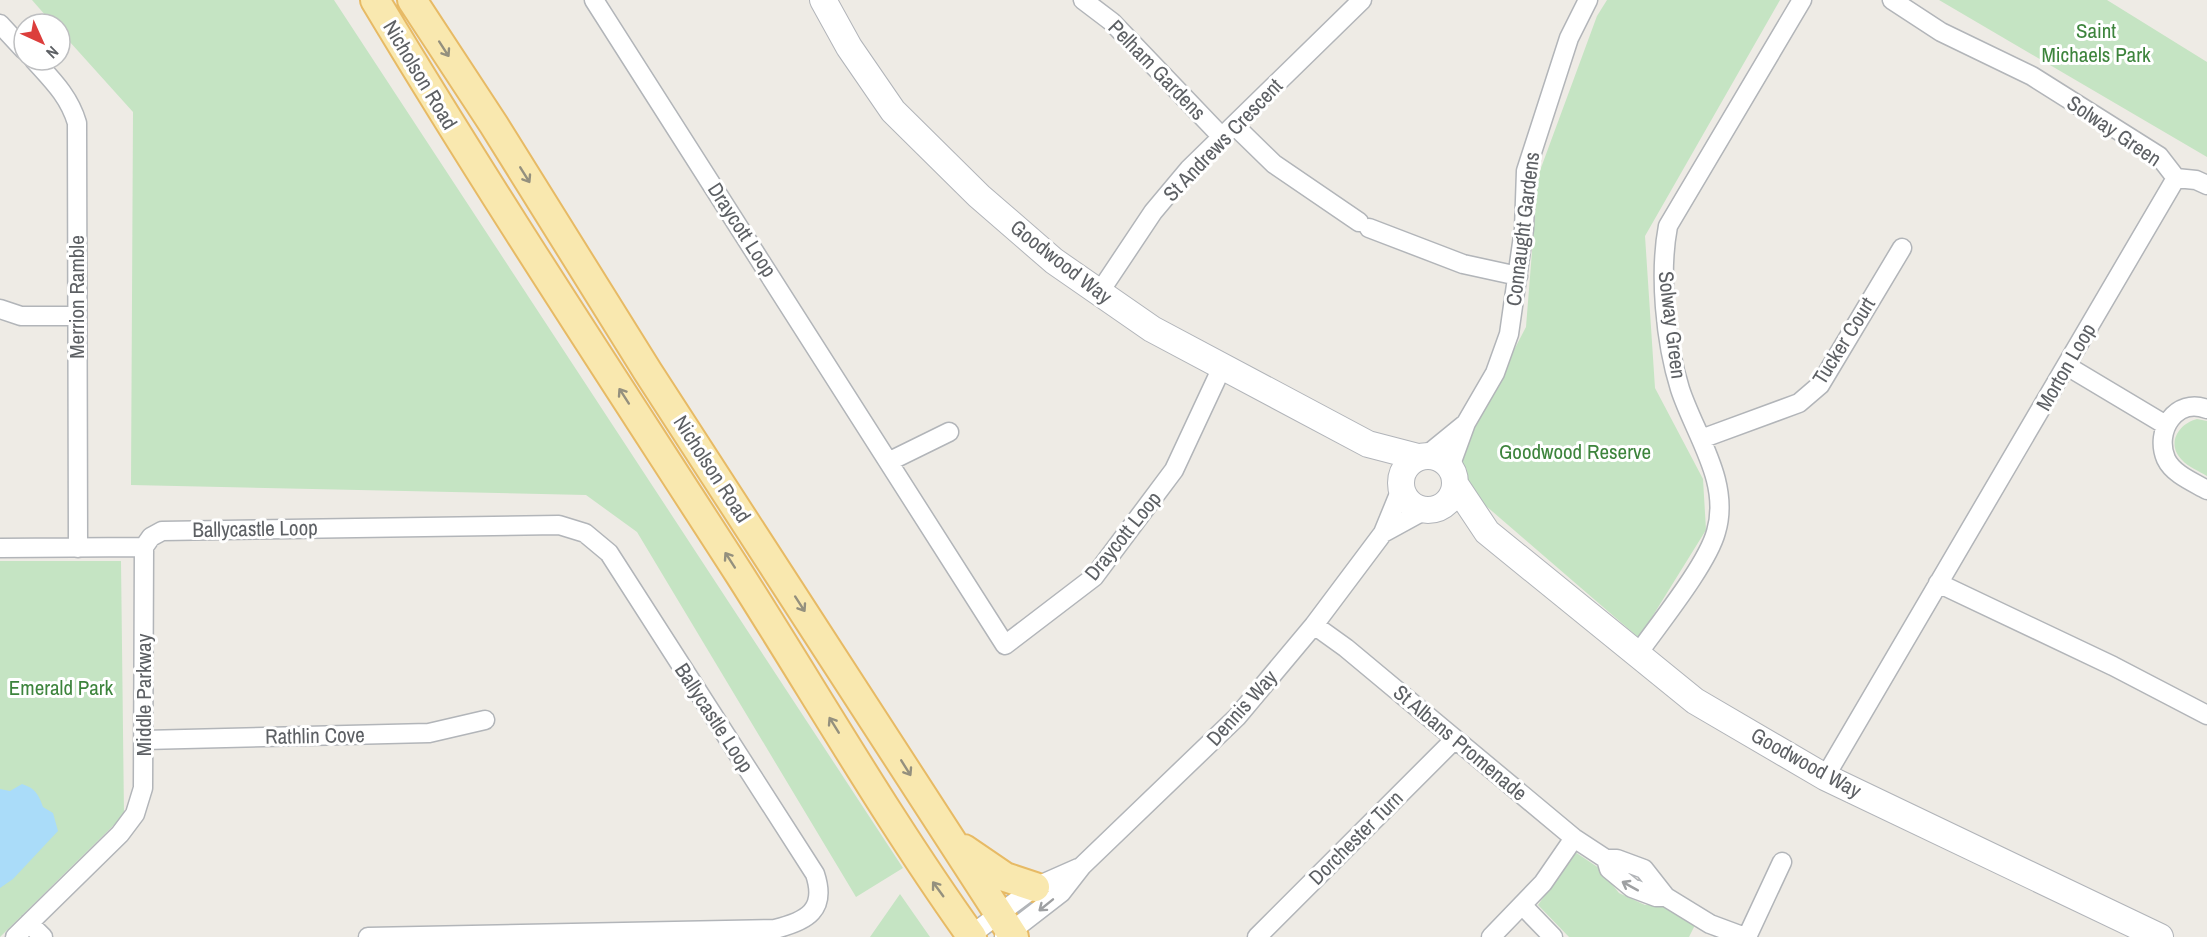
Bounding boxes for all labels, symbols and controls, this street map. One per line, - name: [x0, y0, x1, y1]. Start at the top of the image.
- north arrow: [12, 12, 72, 72]
- street label: Pelham Gardens: [1102, 13, 1213, 126]
- street label: Nicholson Road: [376, 15, 464, 135]
- park label: Saint Michaels Park: [2041, 16, 2151, 69]
- one-way arrow: [439, 40, 451, 57]
- text: N: [41, 41, 64, 64]
- street label: St Andrews Crescent: [1156, 72, 1289, 208]
- street label: Solway Green: [2061, 88, 2167, 173]
- street label: Connaught Gardens: [1499, 150, 1546, 308]
- one-way arrow: [519, 166, 531, 183]
- street label: Draycott Loop: [701, 177, 784, 283]
- street label: Goodwood Way: [1004, 213, 1119, 311]
- street label: Merrion Ramble: [62, 235, 91, 359]
- street label: Solway Green: [1652, 269, 1693, 380]
- street label: Tucker Court: [1805, 291, 1882, 390]
- street label: Morton Loop: [2029, 318, 2102, 416]
- one-way arrow: [618, 388, 630, 405]
- street label: Nicholson Road: [667, 409, 758, 528]
- park label: Goodwood Reserve: [1499, 437, 1651, 466]
- street label: Draycott Loop: [1078, 485, 1168, 586]
- street label: Ballycastle Loop: [192, 513, 318, 544]
- one-way arrow: [723, 552, 735, 569]
- one-way arrow: [795, 595, 807, 612]
- street label: Middle Parkway: [129, 633, 158, 756]
- street label: Ballycastle Loop: [668, 657, 761, 778]
- street label: Dennis Way: [1200, 663, 1284, 752]
- park label: Emerald Park: [9, 673, 114, 702]
- street label: St Albans Promenade: [1387, 678, 1533, 807]
- one-way arrow: [827, 717, 839, 734]
- street label: Rathlin Cove: [265, 720, 365, 751]
- street label: Goodwood Way: [1746, 720, 1867, 805]
- one-way arrow: [900, 759, 913, 776]
- street label: Dorchester Turn: [1302, 784, 1409, 891]
- one-way arrow: [1622, 880, 1640, 891]
- one-way arrow: [932, 882, 944, 898]
- one-way arrow: [1038, 898, 1054, 911]

